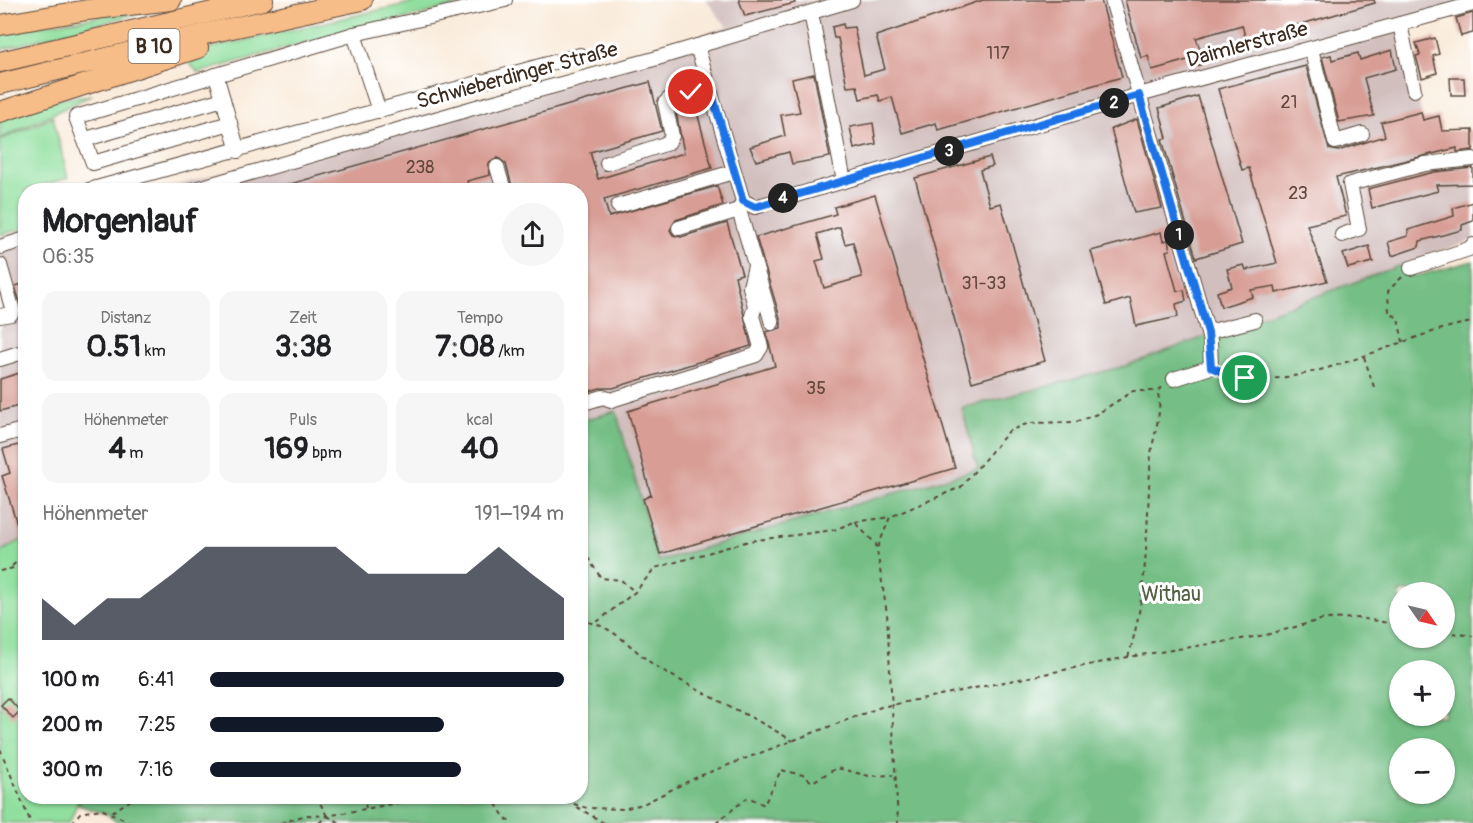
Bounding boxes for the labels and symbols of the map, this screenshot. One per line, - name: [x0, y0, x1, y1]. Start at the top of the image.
- street label: Daimlerstraße: [1183, 15, 1311, 74]
- road number: B 10: [128, 29, 180, 63]
- street label: Schwieberdinger Straße: [414, 35, 621, 115]
- house number: 117: [986, 42, 1010, 65]
- pin: [665, 66, 716, 117]
- pin: 2: [1099, 88, 1129, 118]
- house number: 21: [1280, 91, 1298, 114]
- pin: 3: [934, 136, 964, 166]
- house number: 238: [406, 156, 434, 179]
- house number: 23: [1288, 182, 1308, 205]
- pin: 4: [768, 183, 798, 213]
- pin: 1: [1164, 220, 1194, 250]
- house number: 31-33: [962, 272, 1006, 295]
- pin: [1219, 352, 1270, 403]
- house number: 35: [806, 377, 826, 400]
- park label: Withau: [1141, 581, 1201, 608]
- north arrow: [1389, 582, 1455, 648]

